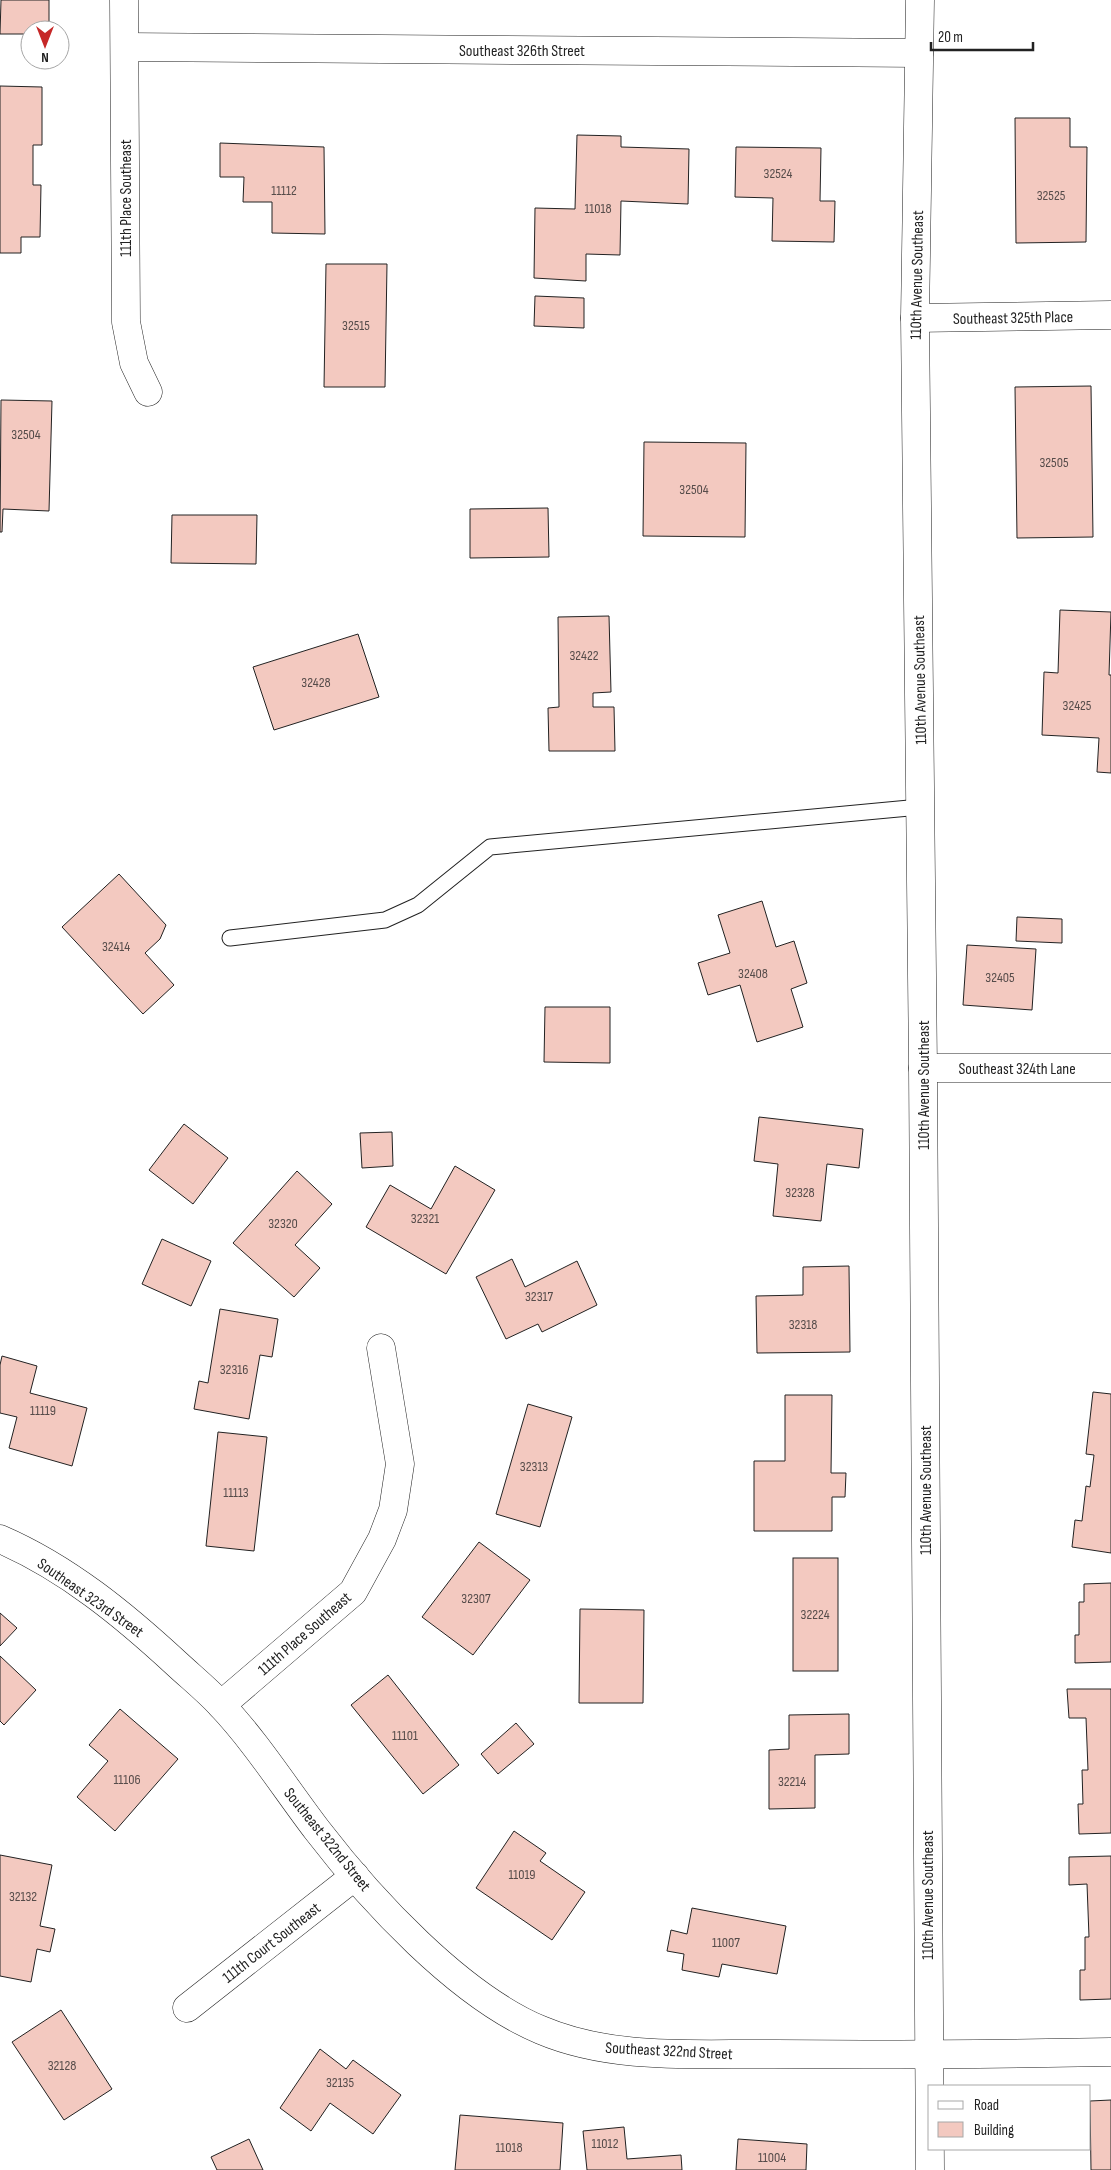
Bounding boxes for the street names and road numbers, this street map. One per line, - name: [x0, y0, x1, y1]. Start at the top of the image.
- street label: Southeast 326th Street: [459, 42, 585, 61]
- street label: 111th Place Southeast: [117, 139, 136, 257]
- street label: 110th Avenue Southeast: [907, 210, 928, 340]
- street label: Southeast 325th Place: [953, 308, 1073, 329]
- street label: 110th Avenue Southeast: [910, 615, 931, 745]
- street label: 110th Avenue Southeast: [915, 1020, 934, 1150]
- street label: Southeast 324th Lane: [958, 1060, 1076, 1079]
- street label: 110th Avenue Southeast: [917, 1425, 936, 1555]
- street label: Southeast 323rd Street: [33, 1555, 147, 1642]
- street label: 111th Place Southeast: [254, 1588, 356, 1680]
- street label: Southeast 322nd Street: [279, 1784, 374, 1896]
- street label: 110th Avenue Southeast: [919, 1830, 938, 1960]
- street label: 111th Court Southeast: [219, 1899, 325, 1987]
- street label: Southeast 322nd Street: [605, 2039, 733, 2064]

